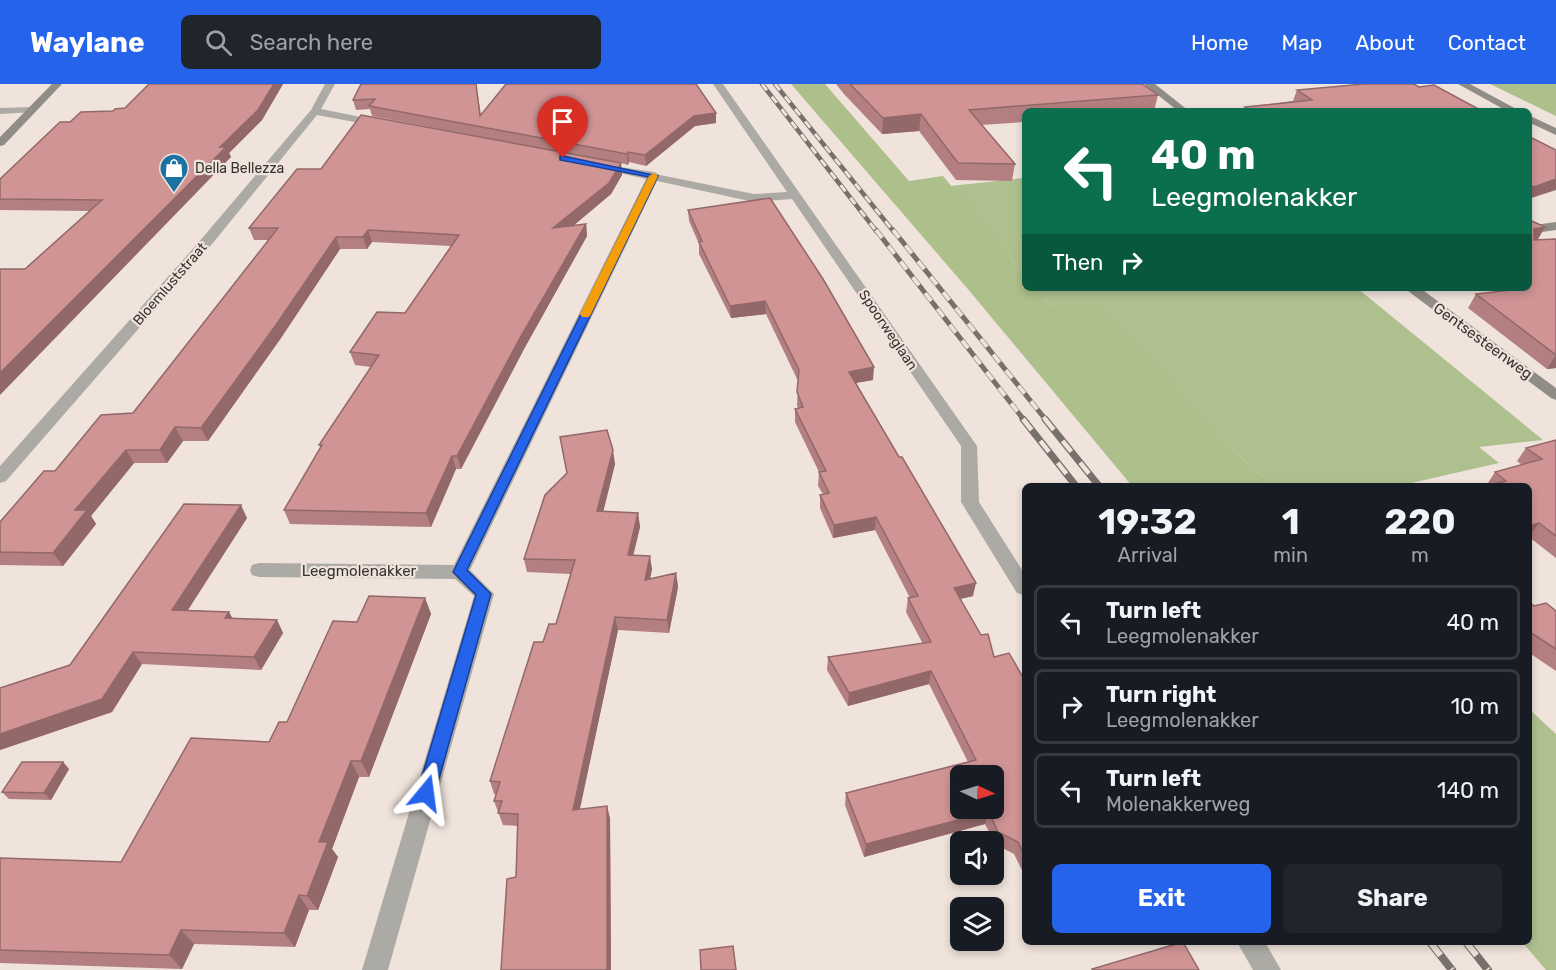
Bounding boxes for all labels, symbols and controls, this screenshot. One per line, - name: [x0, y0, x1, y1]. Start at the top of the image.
- search box: [181, 15, 601, 69]
- text: Waylane: [30, 26, 145, 59]
- icon: search: [202, 26, 235, 59]
- text: Search here: [250, 29, 373, 56]
- text: Home: [1191, 30, 1248, 55]
- text: Map: [1281, 30, 1322, 55]
- text: About: [1355, 30, 1415, 55]
- text: Contact: [1448, 30, 1526, 55]
- pin: [537, 96, 588, 158]
- icon: arrive: [546, 105, 579, 138]
- text: 40 m: [1151, 130, 1256, 180]
- icon: left: [1052, 132, 1130, 210]
- shop icon: Della Bellezza: [158, 152, 190, 194]
- place label: Della Bellezza: [195, 160, 284, 177]
- text: Leegmolenakker: [1151, 181, 1357, 213]
- street label: Bloemluststraat: [129, 239, 211, 329]
- icon: right: [1115, 246, 1148, 279]
- text: Then: [1052, 249, 1103, 276]
- street label: Spoorweglaan: [855, 287, 921, 373]
- street label: Gentsesteenweg: [1430, 299, 1536, 383]
- text: 19:32: [1098, 500, 1197, 543]
- text: 1: [1282, 500, 1300, 543]
- text: 220: [1384, 500, 1456, 543]
- text: Arrival: [1118, 543, 1178, 567]
- text: min: [1273, 543, 1308, 567]
- text: m: [1411, 543, 1429, 567]
- street label: Leegmolenakker: [302, 562, 417, 580]
- text: Turn left: [1106, 597, 1201, 624]
- icon: left: [1055, 606, 1088, 639]
- text: 40 m: [1446, 609, 1499, 636]
- text: Leegmolenakker: [1106, 624, 1259, 648]
- text: Turn right: [1106, 681, 1216, 708]
- icon: right: [1055, 690, 1088, 723]
- text: 10 m: [1451, 693, 1499, 720]
- text: Leegmolenakker: [1106, 708, 1259, 732]
- position arrow: [394, 761, 458, 825]
- north arrow: [950, 765, 1004, 819]
- map controls: [950, 765, 1004, 951]
- text: Turn left: [1106, 765, 1201, 792]
- icon: left: [1055, 774, 1088, 807]
- text: 140 m: [1437, 777, 1499, 804]
- text: Molenakkerweg: [1106, 792, 1250, 816]
- button: sound: [950, 831, 1004, 885]
- button: Exit: [1052, 864, 1271, 933]
- button: Share: [1283, 864, 1502, 933]
- button: layers: [950, 897, 1004, 951]

